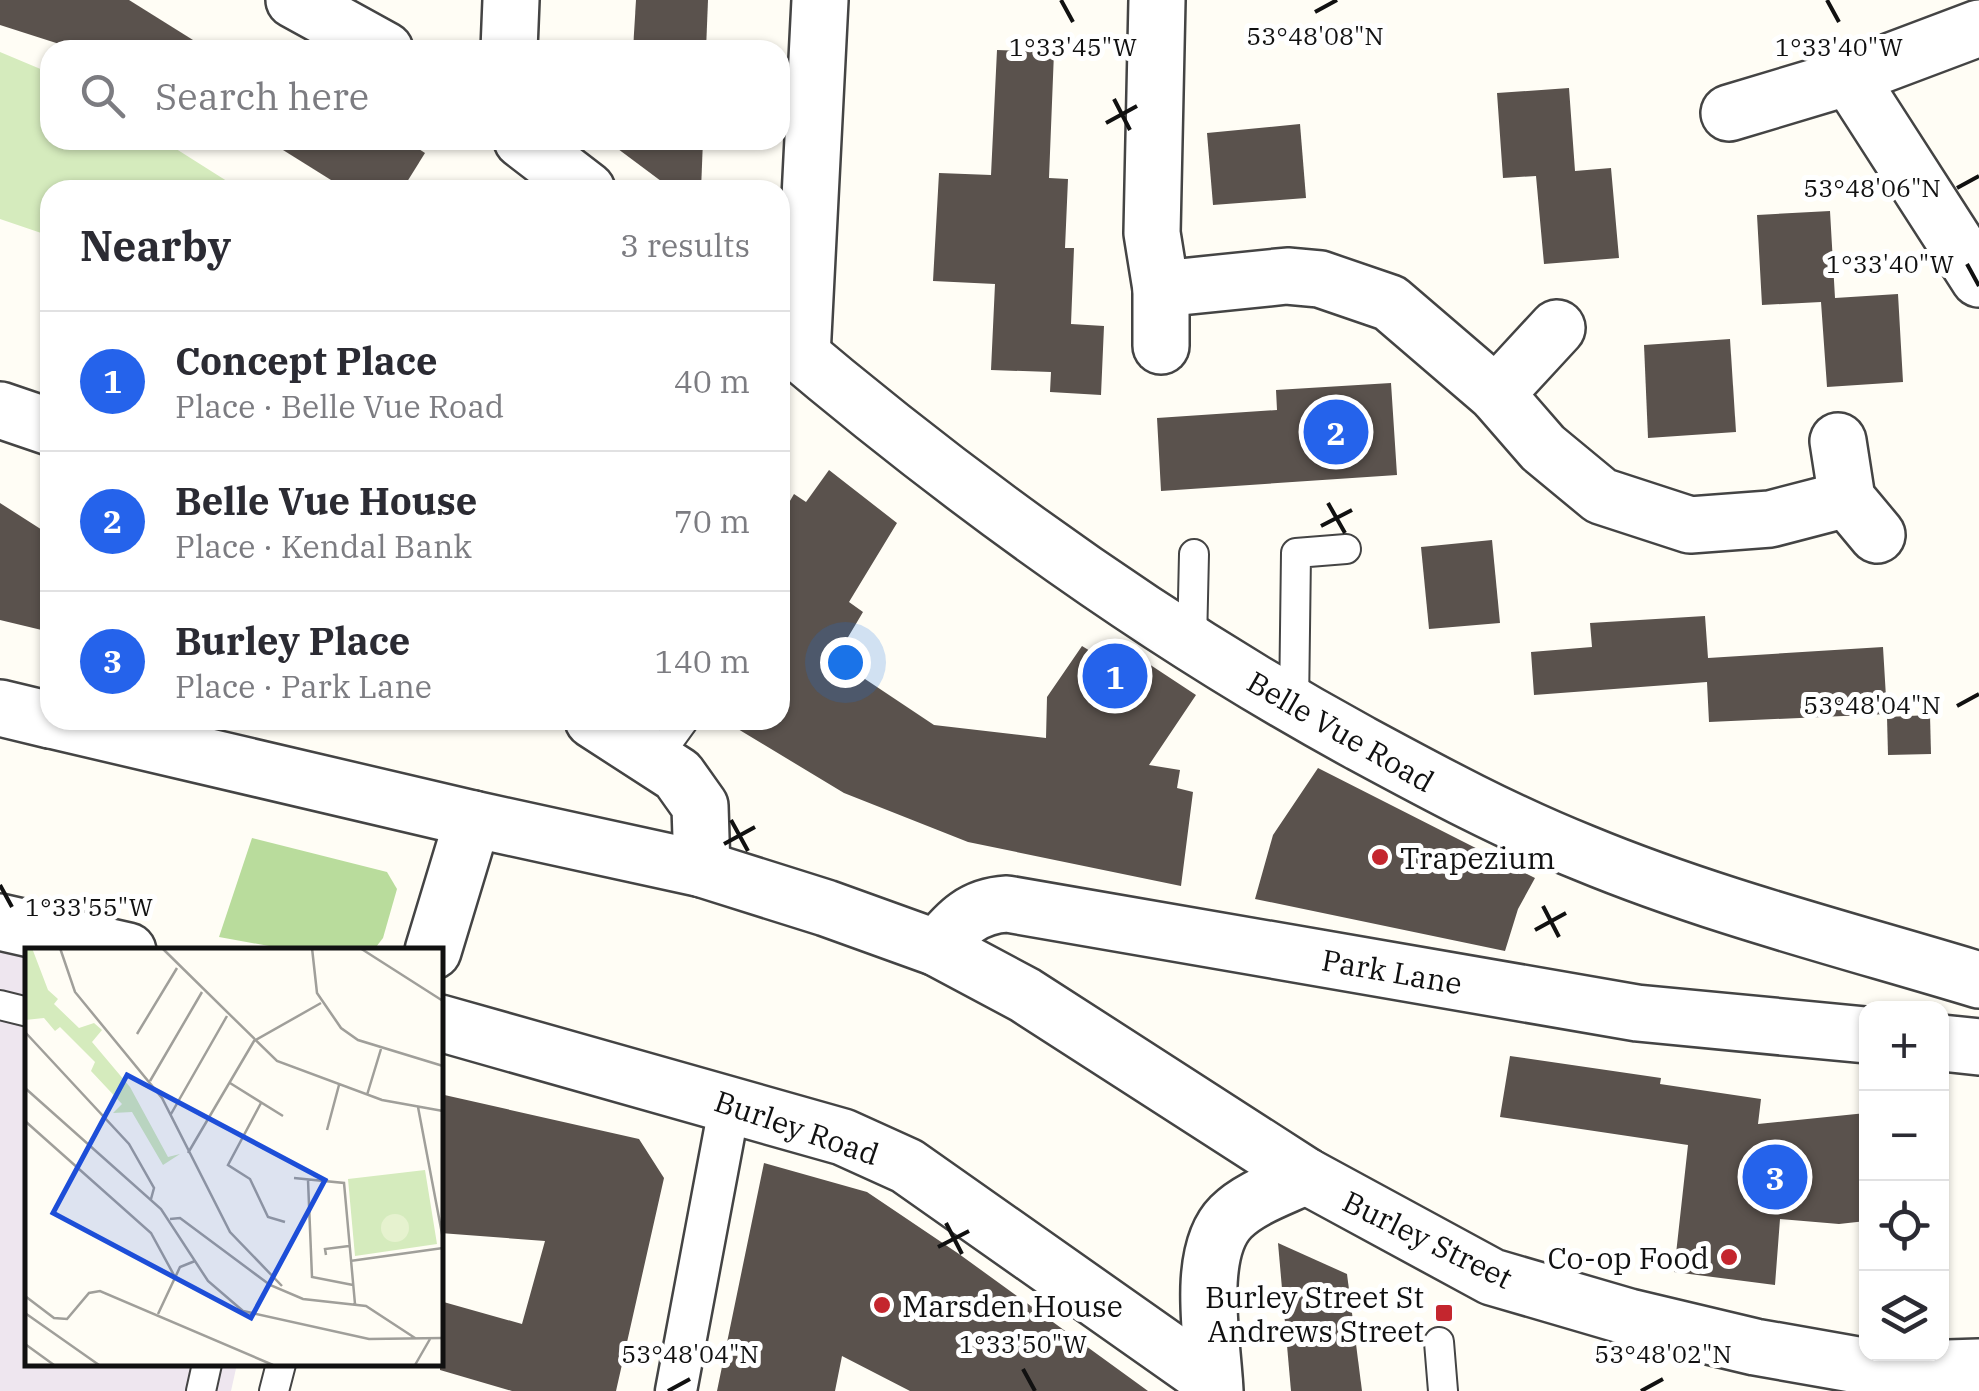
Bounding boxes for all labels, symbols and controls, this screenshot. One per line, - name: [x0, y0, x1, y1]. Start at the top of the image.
- text: 53°48'08"N: [1246, 19, 1384, 52]
- text: 1°33'45"W: [1009, 30, 1137, 63]
- text: 1°33'40"W: [1775, 30, 1903, 63]
- search box: [40, 40, 790, 150]
- icon: search: [75, 68, 130, 123]
- text: Search here: [155, 71, 369, 120]
- text: 53°48'06"N: [1803, 171, 1941, 204]
- text: Nearby: [80, 218, 231, 273]
- text: 3 results: [620, 224, 750, 266]
- text: 1°33'40"W: [1826, 247, 1954, 280]
- text: Concept Place: [175, 336, 437, 385]
- text: 1: [103, 360, 122, 402]
- text: 40 m: [674, 360, 750, 402]
- text: Place · Belle Vue Road: [175, 385, 504, 427]
- pin: 2: [1304, 394, 1368, 470]
- text: Belle Vue House: [175, 476, 477, 525]
- text: 2: [103, 500, 122, 542]
- text: 70 m: [674, 500, 750, 542]
- text: Place · Kendal Bank: [175, 525, 472, 567]
- text: Burley Place: [175, 616, 410, 665]
- your location: [820, 637, 871, 688]
- pin: 1: [1082, 638, 1148, 714]
- text: 3: [103, 640, 122, 682]
- text: 140 m: [654, 640, 750, 682]
- street label: Belle Vue Road: [1240, 662, 1442, 800]
- text: Place · Park Lane: [175, 665, 432, 707]
- text: 53°48'04"N: [1803, 688, 1941, 721]
- place label: Trapezium: [1400, 838, 1555, 877]
- marker: Trapezium: [1369, 846, 1391, 868]
- text: 1°33'55"W: [25, 890, 153, 923]
- street label: Park Lane: [1319, 939, 1465, 1003]
- inset map: [25, 948, 442, 1366]
- map controls: [1859, 1001, 1949, 1361]
- button: +: [1859, 1001, 1949, 1091]
- street label: Burley Road: [710, 1081, 884, 1173]
- button: −: [1859, 1091, 1949, 1181]
- pin: 3: [1742, 1140, 1808, 1214]
- street label: Burley Street: [1337, 1181, 1519, 1297]
- button: locate: [1859, 1181, 1949, 1271]
- place label: Co-op Food: [1547, 1238, 1709, 1277]
- marker: Co-op Food: [1718, 1246, 1740, 1268]
- button: layers: [1859, 1271, 1949, 1361]
- place label: Burley Street St Andrews Street: [1205, 1277, 1424, 1350]
- place label: Marsden House: [902, 1286, 1123, 1325]
- marker: Marsden House: [871, 1294, 893, 1316]
- marker: Burley Street St Andrews Street: [1433, 1302, 1455, 1324]
- text: 1°33'50"W: [959, 1327, 1087, 1360]
- text: 53°48'04"N: [621, 1337, 759, 1370]
- text: 53°48'02"N: [1594, 1337, 1732, 1370]

